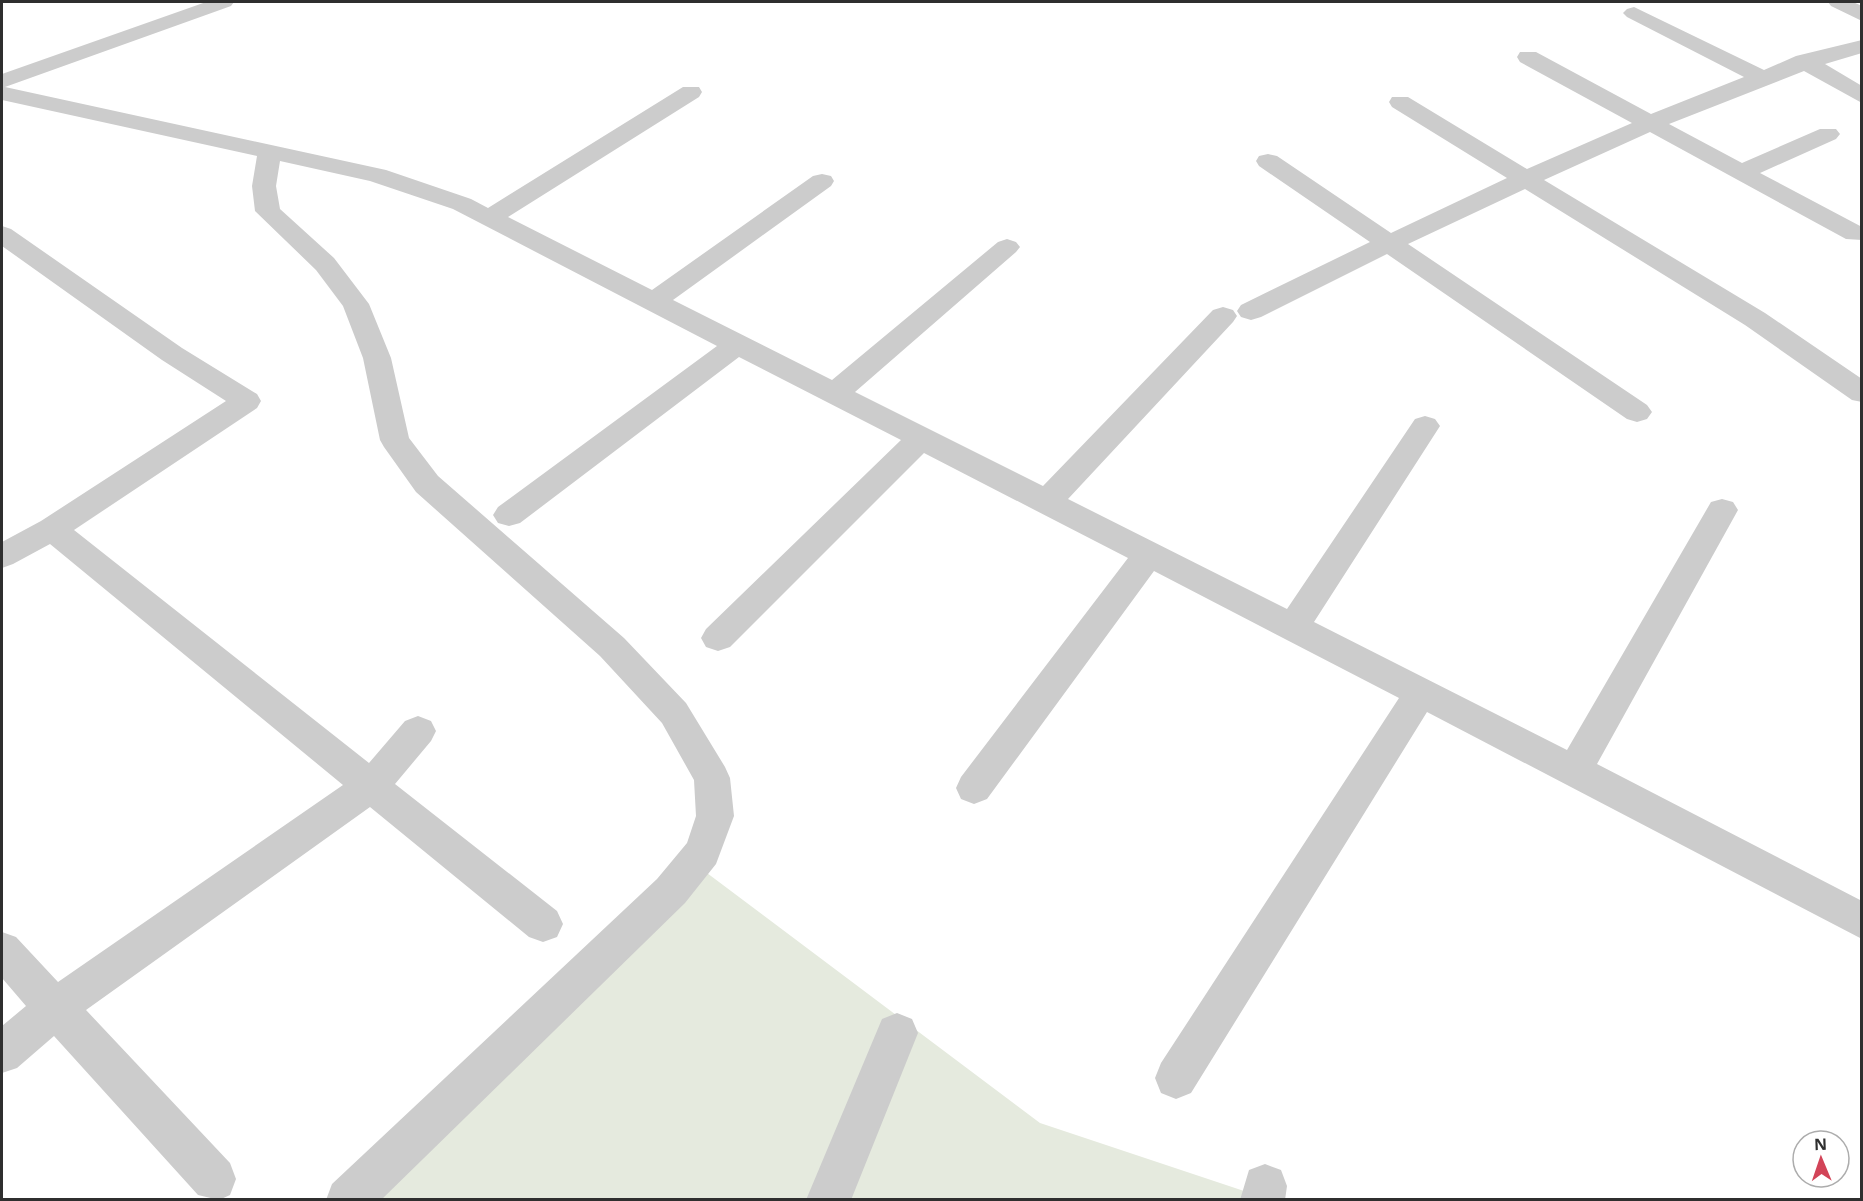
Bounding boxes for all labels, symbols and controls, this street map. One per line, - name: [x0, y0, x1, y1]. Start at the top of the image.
- north arrow: [1791, 1129, 1851, 1189]
- text: N: [1814, 1133, 1827, 1155]

